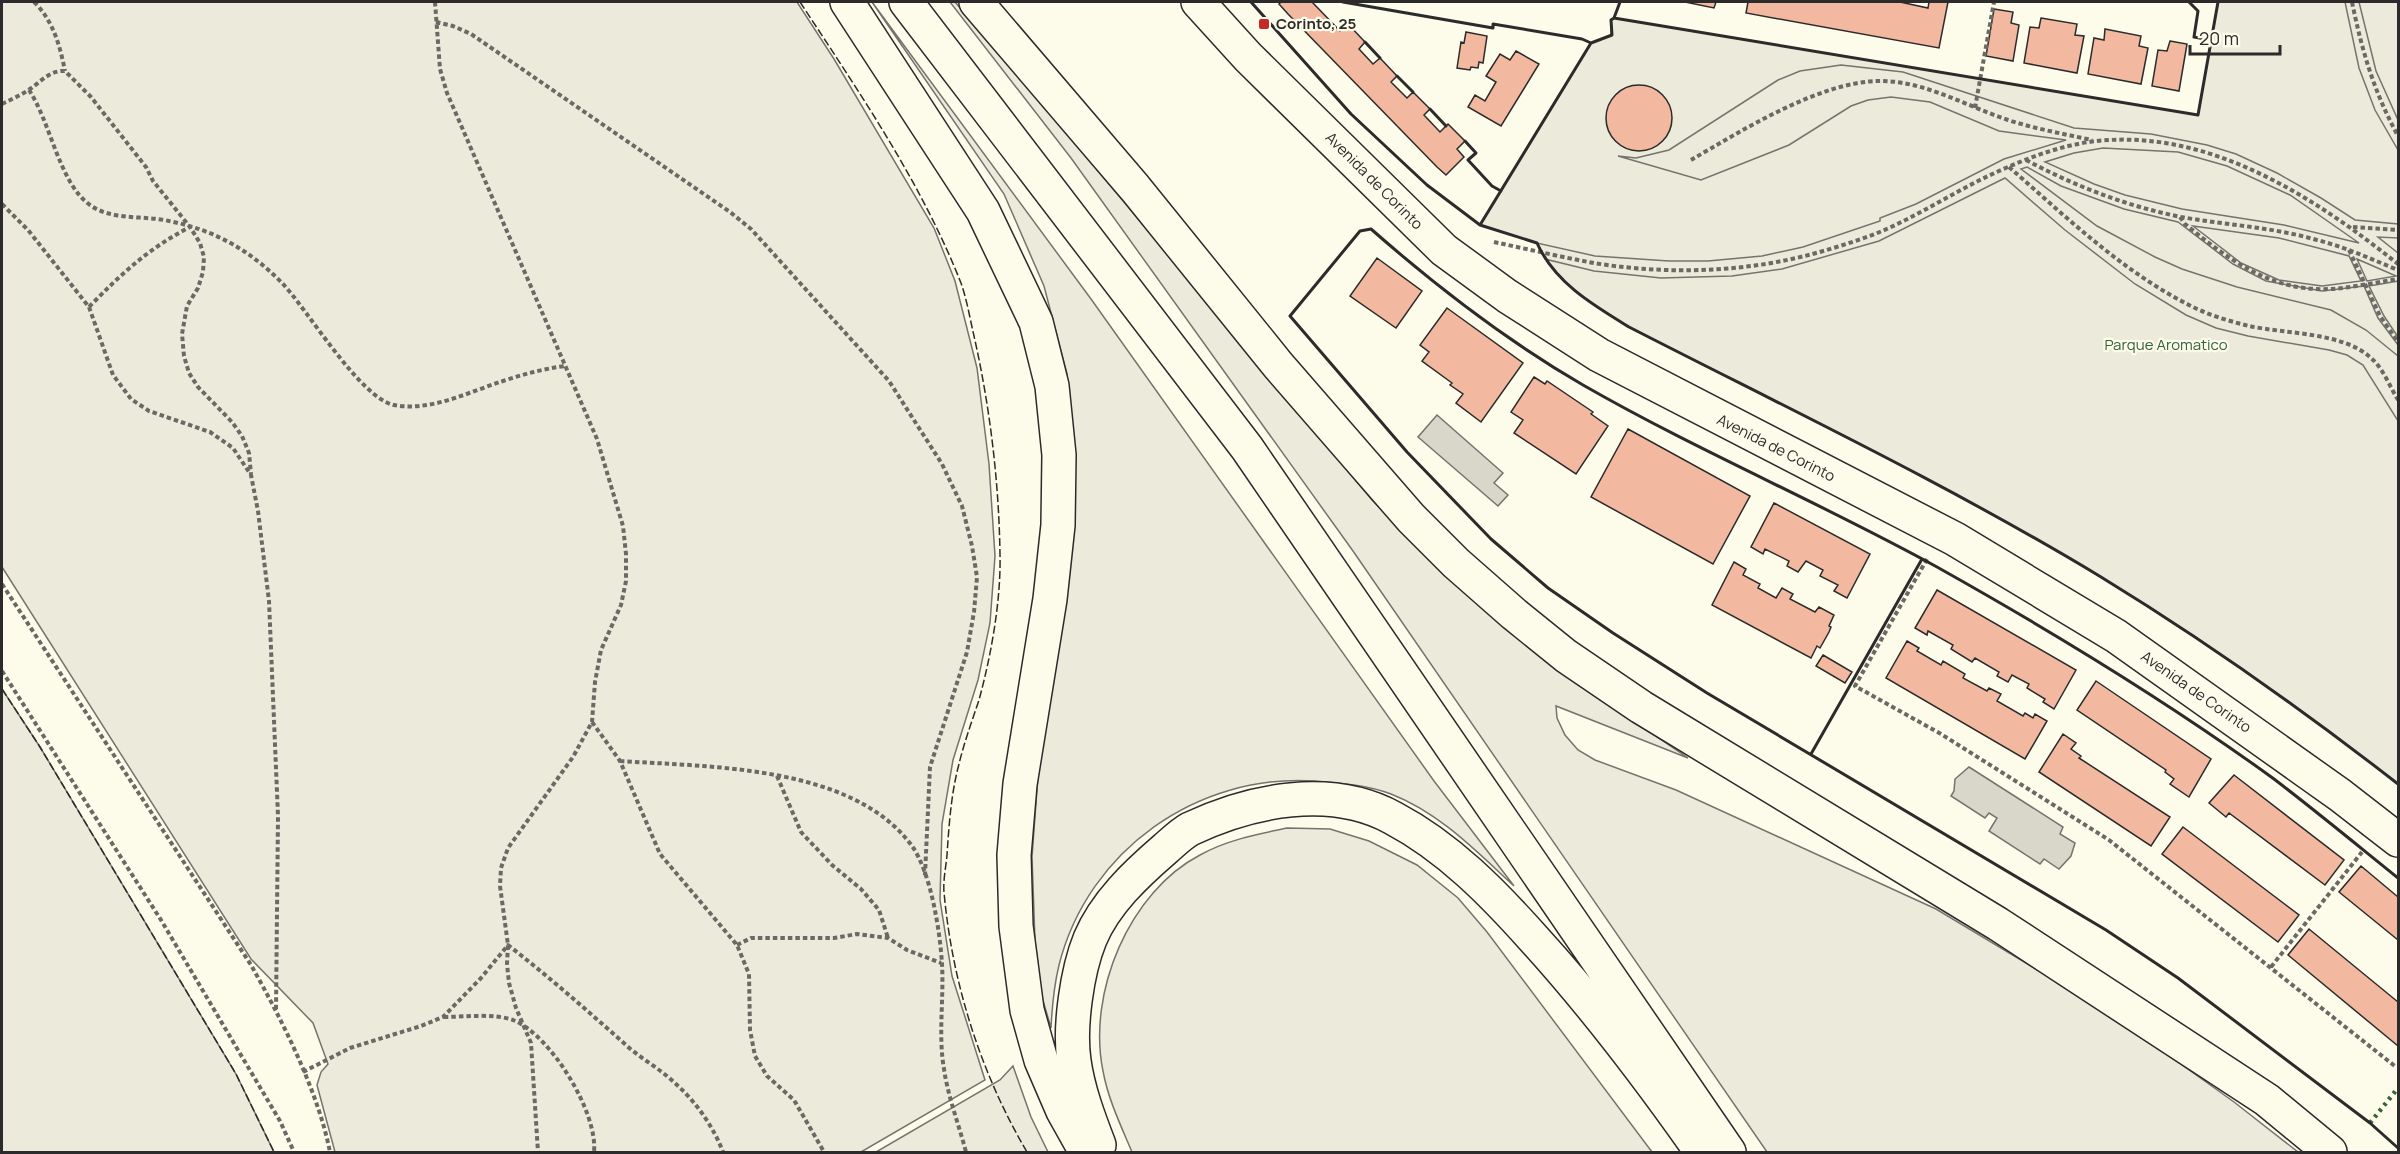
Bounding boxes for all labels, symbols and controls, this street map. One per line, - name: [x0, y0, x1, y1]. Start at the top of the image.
- place label: Corinto, 25: [1276, 13, 1356, 34]
- marker: Corinto, 25: [1257, 17, 1271, 31]
- scale bar: [2190, 18, 2280, 56]
- text: 20 m: [2199, 26, 2239, 50]
- street label: Avenida de Corinto: [1321, 127, 1428, 234]
- park label: Parque Aromatico: [2104, 334, 2228, 355]
- street label: Avenida de Corinto: [1714, 409, 1839, 486]
- street label: Avenida de Corinto: [2137, 646, 2256, 738]

